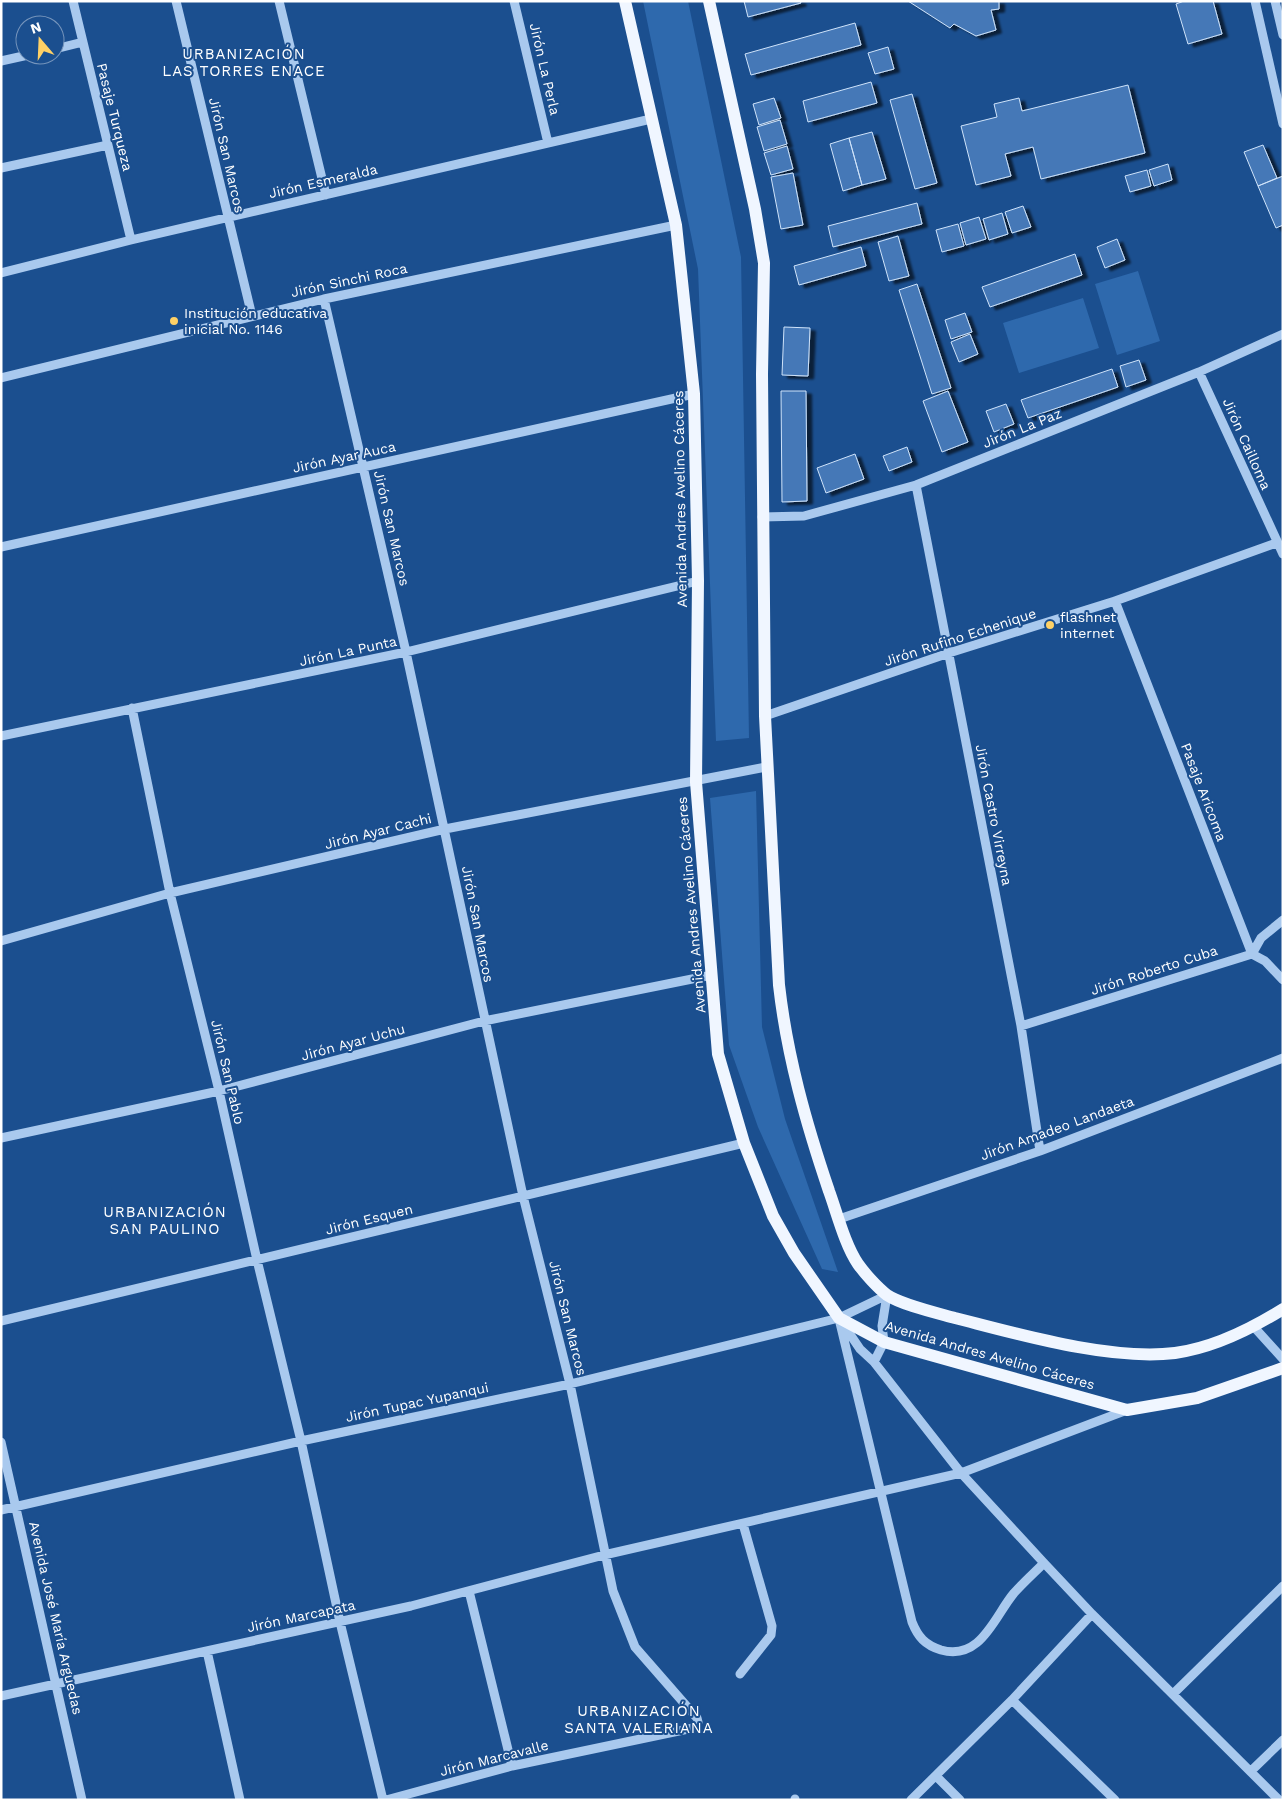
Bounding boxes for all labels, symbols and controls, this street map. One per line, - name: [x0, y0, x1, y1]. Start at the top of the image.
- north arrow: [15, 15, 65, 65]
- text: N: [28, 18, 43, 37]
- street label: Jirón La Perla: [527, 21, 563, 117]
- district label: URBANIZACIÓN LAS TORRES ENACE: [162, 44, 326, 80]
- street label: Pasaje Turqueza: [94, 61, 136, 173]
- street label: Jirón San Marcos: [206, 96, 248, 214]
- street label: Jirón Esmeralda: [267, 161, 379, 201]
- street label: Jirón Sinchi Roca: [289, 260, 409, 300]
- place label: Institución educativa inicial No. 1146: [184, 305, 327, 337]
- marker: Institución educativa inicial No. 1146: [168, 315, 180, 327]
- street label: Avenida Andres Avelino Cáceres: [670, 390, 690, 608]
- street label: Jirón Cailloma: [1220, 396, 1274, 492]
- street label: Jirón La Paz: [980, 405, 1064, 451]
- street label: Jirón Ayar Auca: [291, 438, 397, 476]
- street label: Jirón San Marcos: [371, 469, 413, 587]
- street label: Jirón Rufino Echenique: [882, 605, 1038, 669]
- place label: flashnet internet: [1060, 609, 1116, 641]
- marker: flashnet internet: [1044, 619, 1056, 631]
- street label: Jirón La Punta: [298, 633, 398, 669]
- street label: Pasaje Aricoma: [1178, 741, 1230, 843]
- street label: Jirón Castro Virreyna: [972, 743, 1016, 887]
- street label: Avenida Andres Avelino Cáceres: [674, 796, 708, 1014]
- street label: Jirón Ayar Cachi: [323, 810, 433, 852]
- street label: Jirón San Marcos: [459, 865, 497, 983]
- street label: Jirón Roberto Cuba: [1089, 942, 1220, 998]
- street label: Jirón San Pablo: [208, 1018, 248, 1126]
- street label: Jirón Ayar Uchu: [299, 1020, 407, 1064]
- street label: Jirón Amadeo Landaeta: [978, 1093, 1136, 1163]
- street label: Jirón Esquen: [324, 1200, 414, 1238]
- district label: URBANIZACIÓN SAN PAULINO: [103, 1202, 227, 1238]
- street label: Jirón San Marcos: [546, 1259, 590, 1377]
- street label: Avenida Andres Avelino Cáceres: [883, 1317, 1097, 1393]
- street label: Jirón Tupac Yupanqui: [344, 1379, 490, 1425]
- street label: Avenida José María Arguedas: [26, 1520, 86, 1716]
- street label: Jirón Marcapata: [245, 1597, 357, 1635]
- district label: URBANIZACIÓN SANTA VALERIANA: [564, 1701, 714, 1737]
- street label: Jirón Marcavalle: [438, 1737, 550, 1779]

